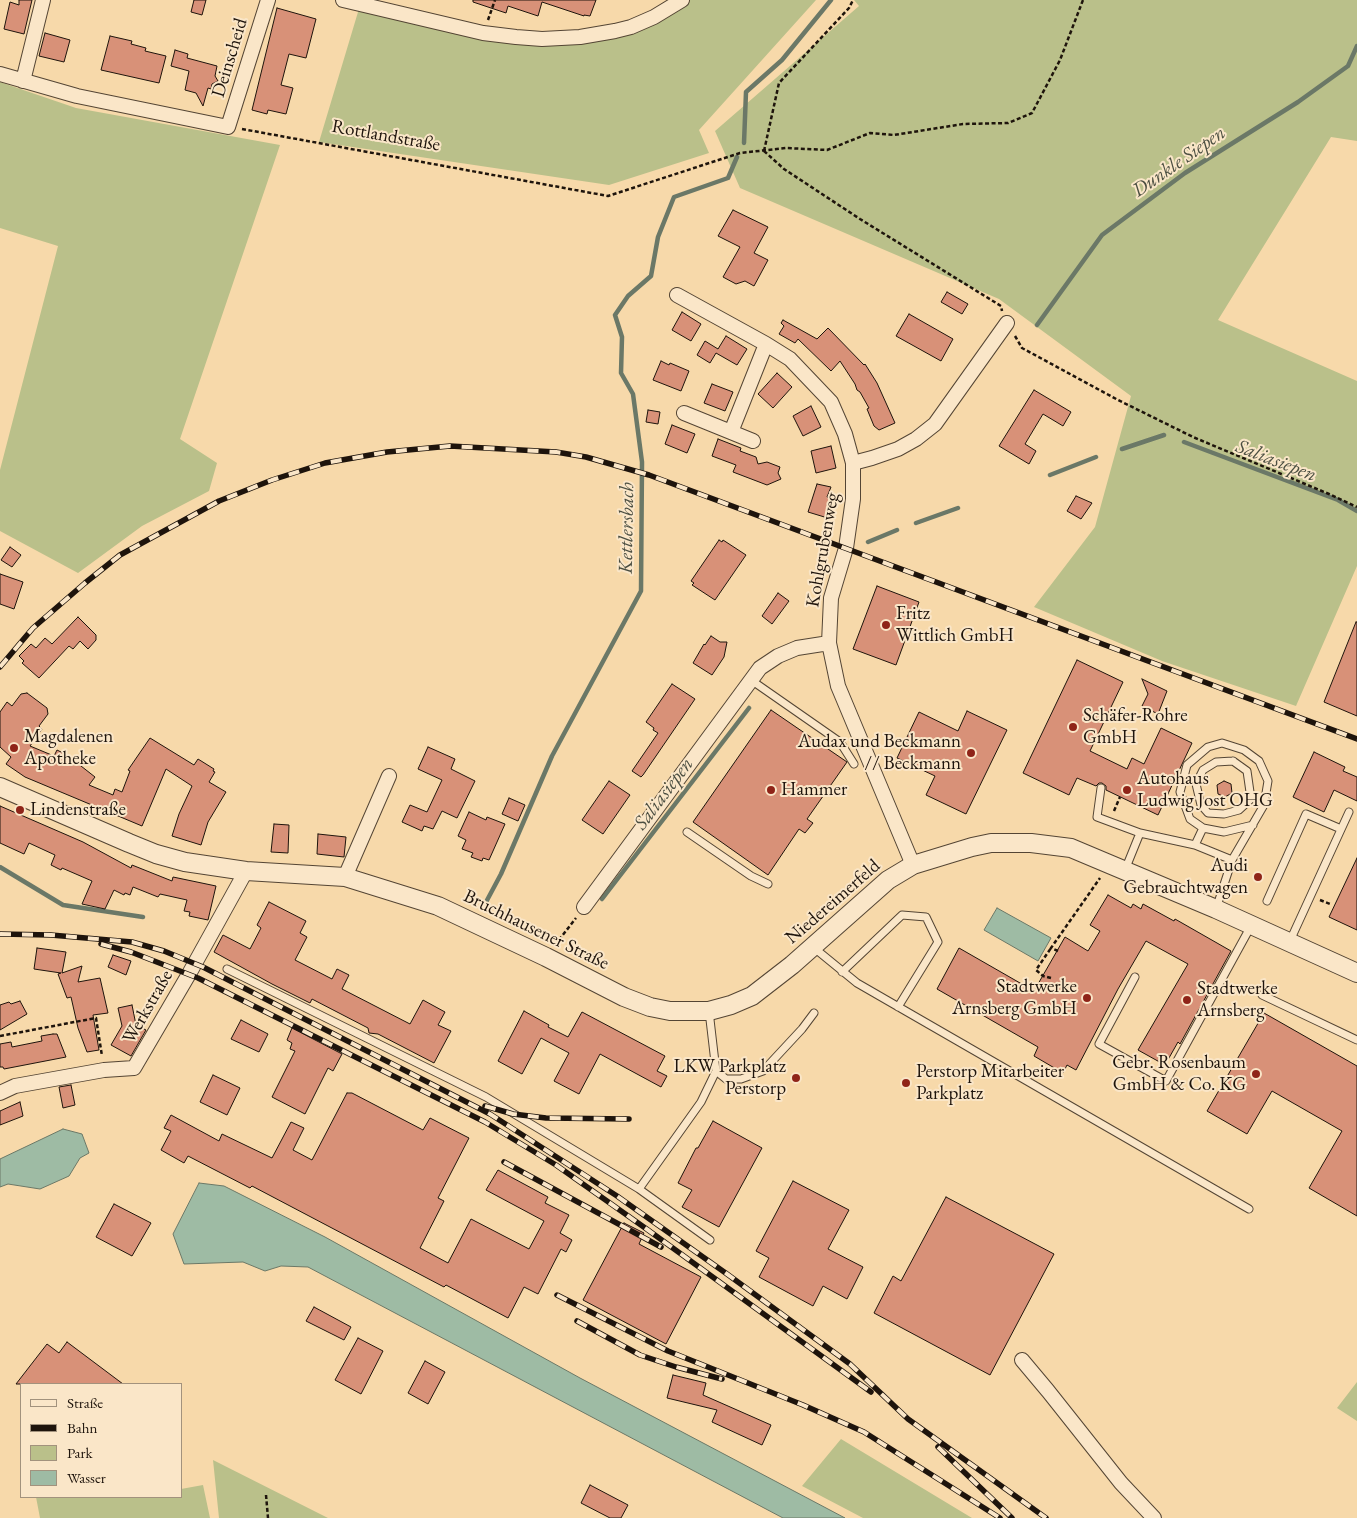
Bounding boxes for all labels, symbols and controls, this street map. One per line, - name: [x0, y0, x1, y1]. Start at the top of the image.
- street label: Deinscheid: [207, 16, 253, 100]
- street label: Rottlandstraße: [330, 115, 442, 157]
- water label: Dunkle Siepen: [1128, 121, 1230, 203]
- water label: Saliasiepen: [1232, 435, 1320, 487]
- water label: Kettlersbach: [614, 482, 640, 574]
- street label: Kohlgrubenweg: [802, 491, 844, 609]
- place label: Fritz Wittlich GmbH: [896, 603, 1014, 647]
- marker: Fritz Wittlich GmbH: [880, 619, 892, 631]
- place label: Schäfer-Rohre GmbH: [1083, 705, 1188, 749]
- marker: Schäfer-Rohre GmbH: [1067, 721, 1079, 733]
- place label: Magdalenen Apotheke: [24, 726, 113, 770]
- place label: Audax und Beckmann // Beckmann: [798, 731, 961, 775]
- marker: Magdalenen Apotheke: [8, 742, 20, 754]
- marker: Audax und Beckmann // Beckmann: [965, 747, 977, 759]
- water label: Saliasiepen: [629, 753, 699, 835]
- place label: Autohaus Ludwig Jost OHG: [1137, 768, 1273, 812]
- place label: Hammer: [781, 779, 847, 801]
- marker: Hammer: [765, 784, 777, 796]
- marker: Autohaus Ludwig Jost OHG: [1121, 784, 1133, 796]
- place label: Lindenstraße: [30, 799, 126, 821]
- marker: Lindenstraße: [14, 804, 26, 816]
- street label: Niedereimerfeld: [781, 855, 885, 949]
- place label: Audi Gebrauchtwagen: [1124, 855, 1248, 899]
- marker: Audi Gebrauchtwagen: [1252, 871, 1264, 883]
- street label: Bruchhausener Straße: [459, 885, 613, 975]
- street label: Werkstraße: [118, 966, 178, 1048]
- place label: Stadtwerke Arnsberg GmbH: [952, 976, 1077, 1020]
- place label: Stadtwerke Arnsberg: [1197, 978, 1278, 1022]
- marker: Stadtwerke Arnsberg GmbH: [1081, 992, 1093, 1004]
- marker: Stadtwerke Arnsberg: [1181, 994, 1193, 1006]
- place label: Gebr. Rosenbaum GmbH & Co. KG: [1112, 1052, 1246, 1096]
- place label: LKW Parkplatz Perstorp: [674, 1056, 786, 1100]
- place label: Perstorp Mitarbeiter Parkplatz: [916, 1061, 1064, 1105]
- marker: Gebr. Rosenbaum GmbH & Co. KG: [1250, 1068, 1262, 1080]
- marker: LKW Parkplatz Perstorp: [790, 1072, 802, 1084]
- marker: Perstorp Mitarbeiter Parkplatz: [900, 1077, 912, 1089]
- legend: [20, 1383, 182, 1498]
- text: Straße: [67, 1393, 103, 1412]
- text: Bahn: [67, 1418, 97, 1437]
- text: Park: [67, 1443, 93, 1462]
- text: Wasser: [67, 1468, 106, 1487]

